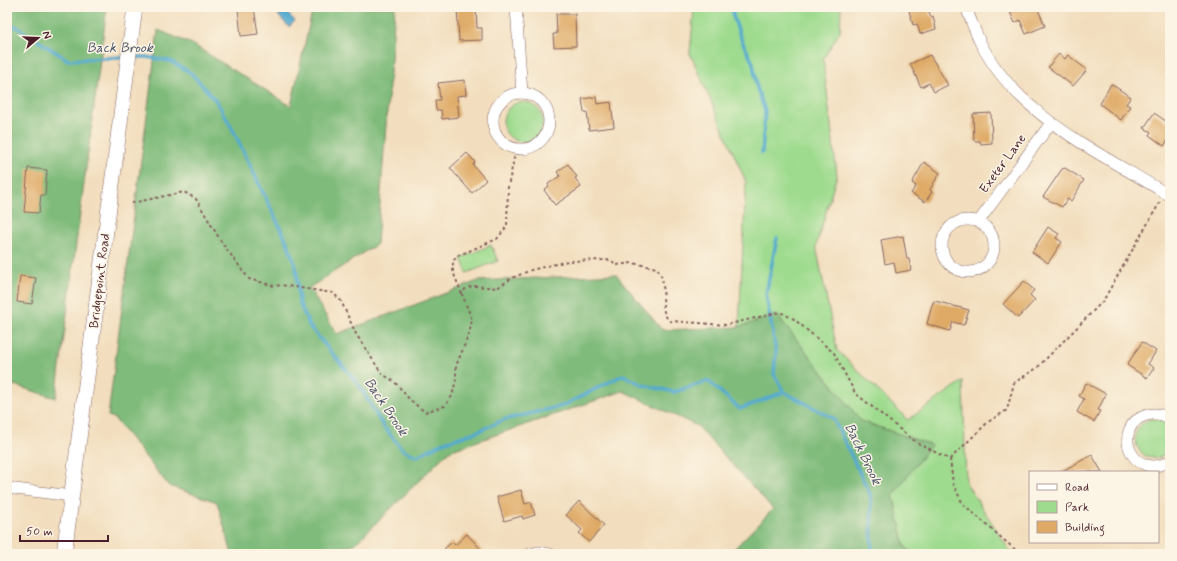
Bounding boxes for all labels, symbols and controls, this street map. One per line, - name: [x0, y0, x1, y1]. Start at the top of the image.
- north arrow: [18, 18, 58, 58]
- text: N: [39, 29, 54, 41]
- water label: Back Brook: [87, 39, 154, 57]
- street label: Exeter Lane: [976, 131, 1030, 197]
- street label: Bridgepoint Road: [86, 233, 114, 329]
- water label: Back Brook: [360, 374, 413, 440]
- water label: Back Brook: [840, 420, 886, 489]
- legend: [1029, 471, 1159, 543]
- text: Road: [1065, 480, 1089, 496]
- text: Park: [1065, 500, 1089, 516]
- scale bar: [20, 517, 108, 543]
- text: Building: [1065, 520, 1105, 537]
- text: 50 m: [26, 524, 53, 540]

